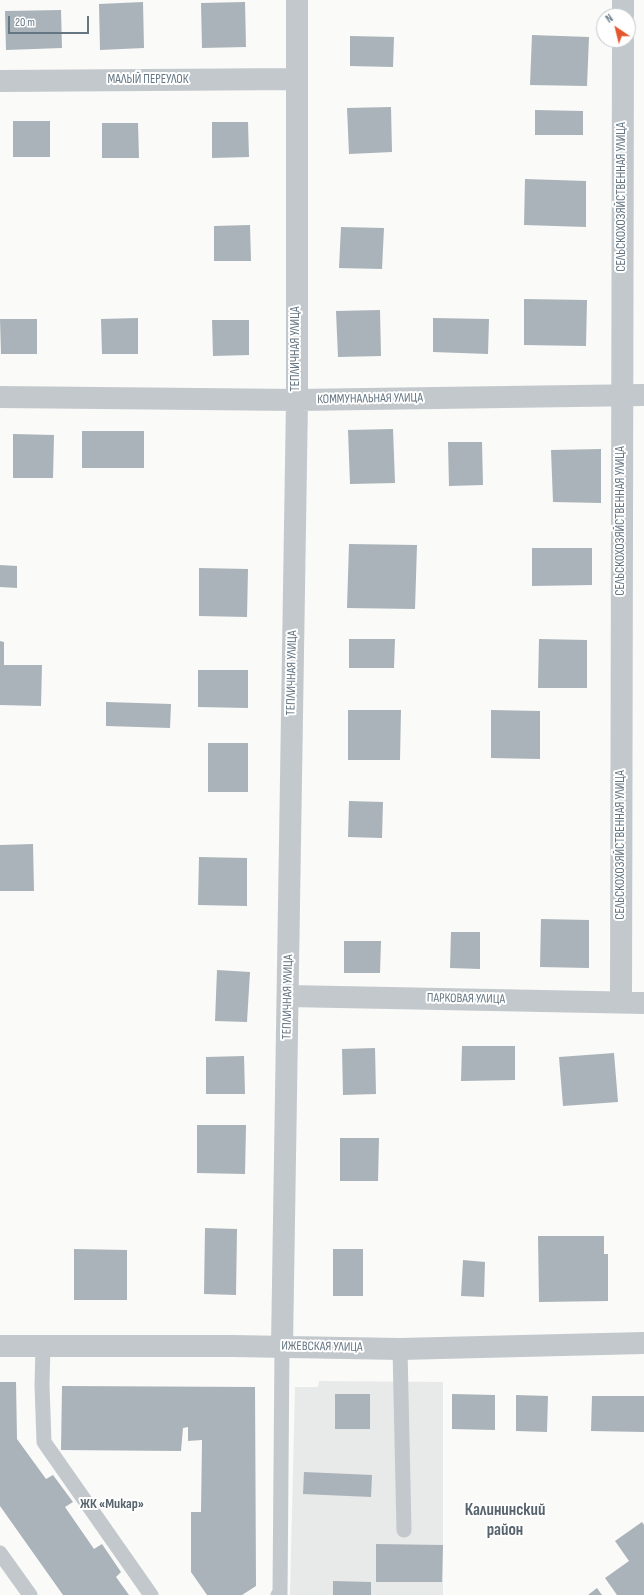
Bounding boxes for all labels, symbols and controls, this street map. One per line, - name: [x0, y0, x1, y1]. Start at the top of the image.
- scale bar: [10, 8, 91, 34]
- north arrow: [596, 8, 636, 48]
- text: N: [603, 12, 616, 26]
- text: 20 m: [15, 15, 35, 30]
- street label: МАЛЫЙ ПЕРЕУЛОК: [107, 72, 189, 88]
- street label: СЕЛЬСКОХОЗЯЙСТВЕННАЯ УЛИЦА: [614, 122, 630, 272]
- street label: ТЕПЛИЧНАЯ УЛИЦА: [288, 306, 304, 392]
- street label: КОММУНАЛЬНАЯ УЛИЦА: [317, 390, 423, 408]
- street label: СЕЛЬСКОХОЗЯЙСТВЕННАЯ УЛИЦА: [613, 446, 629, 596]
- street label: ТЕПЛИЧНАЯ УЛИЦА: [283, 630, 301, 716]
- street label: СЕЛЬСКОХОЗЯЙСТВЕННАЯ УЛИЦА: [613, 770, 629, 920]
- street label: ТЕПЛИЧНАЯ УЛИЦА: [279, 954, 297, 1040]
- street label: ПАРКОВАЯ УЛИЦА: [427, 991, 505, 1007]
- street label: ИЖЕВСКАЯ УЛИЦА: [281, 1338, 363, 1356]
- district label: ЖК «Микар»: [80, 1496, 144, 1512]
- district label: Калининский район: [465, 1501, 545, 1541]

